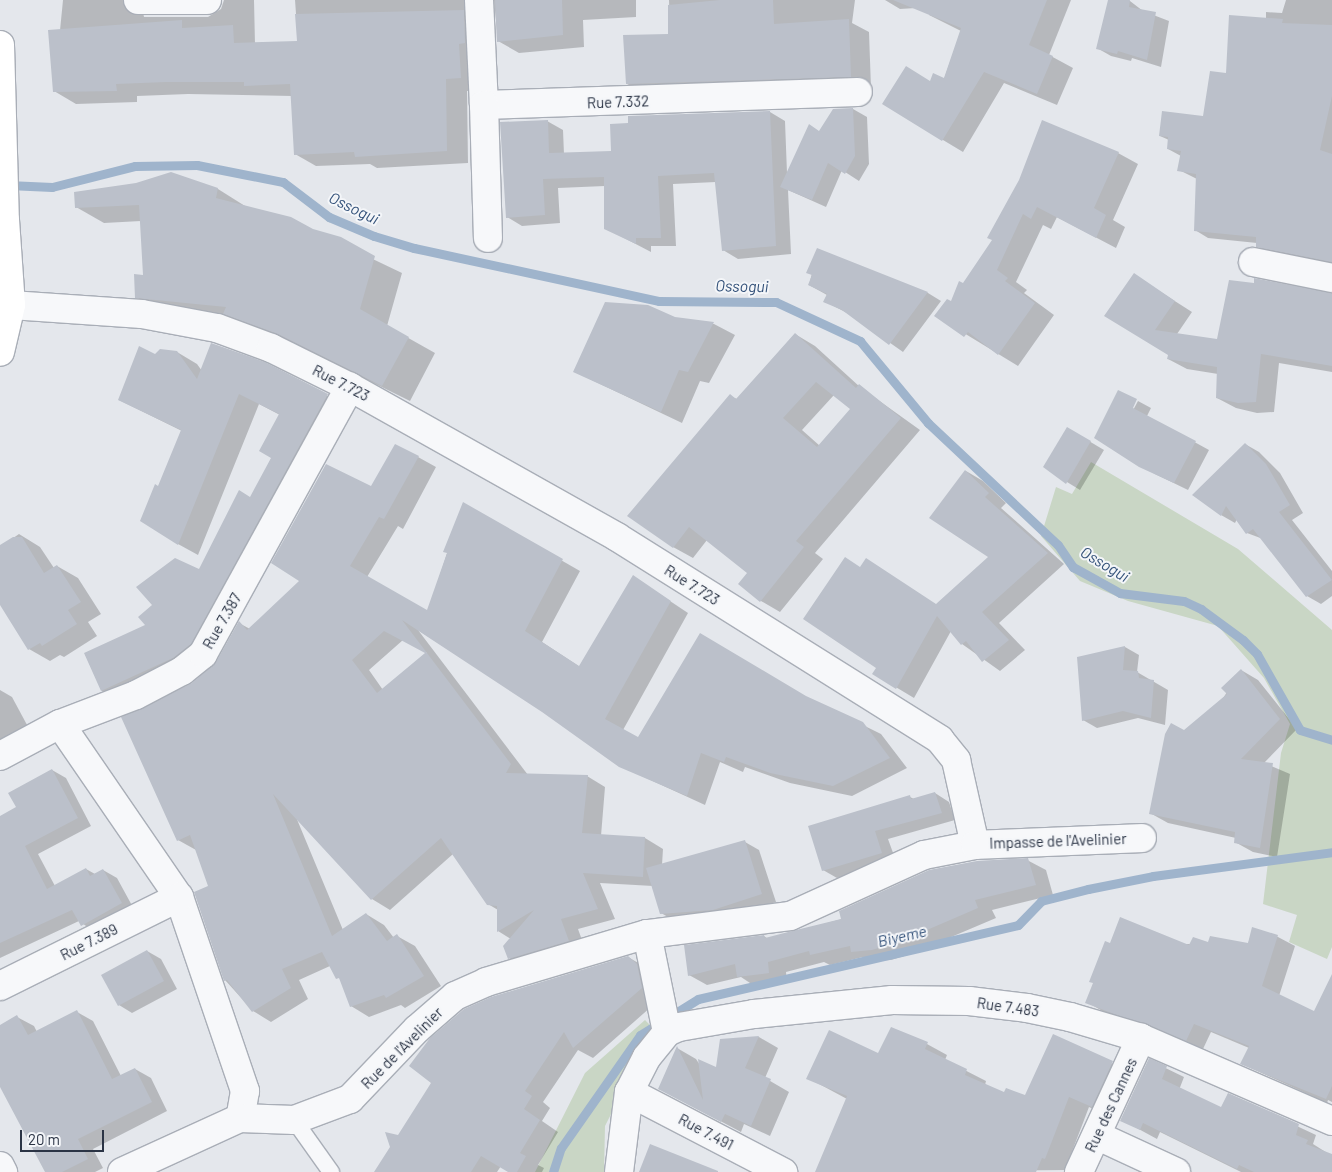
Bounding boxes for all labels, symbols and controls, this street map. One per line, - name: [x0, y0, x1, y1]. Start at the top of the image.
- street label: Rue 7.332: [587, 92, 649, 112]
- water label: Ossogui: [326, 188, 382, 228]
- water label: Ossogui: [715, 276, 769, 296]
- street label: Rue 7.723: [309, 361, 373, 405]
- water label: Ossogui: [1077, 542, 1133, 586]
- street label: Rue 7.723: [661, 561, 723, 609]
- street label: Rue 7.387: [199, 590, 245, 652]
- street label: Impasse de l'Avelinier: [989, 830, 1127, 852]
- street label: Rue 7.389: [57, 920, 121, 964]
- water label: Biyeme: [876, 921, 928, 951]
- street label: Rue 7.483: [976, 994, 1040, 1020]
- street label: Rue de l'Avelinier: [357, 1003, 447, 1093]
- street label: Rue des Cannes: [1081, 1055, 1141, 1155]
- street label: Rue 7.491: [675, 1110, 737, 1154]
- scale bar: [22, 1120, 106, 1152]
- text: 20 m: [28, 1130, 60, 1148]

